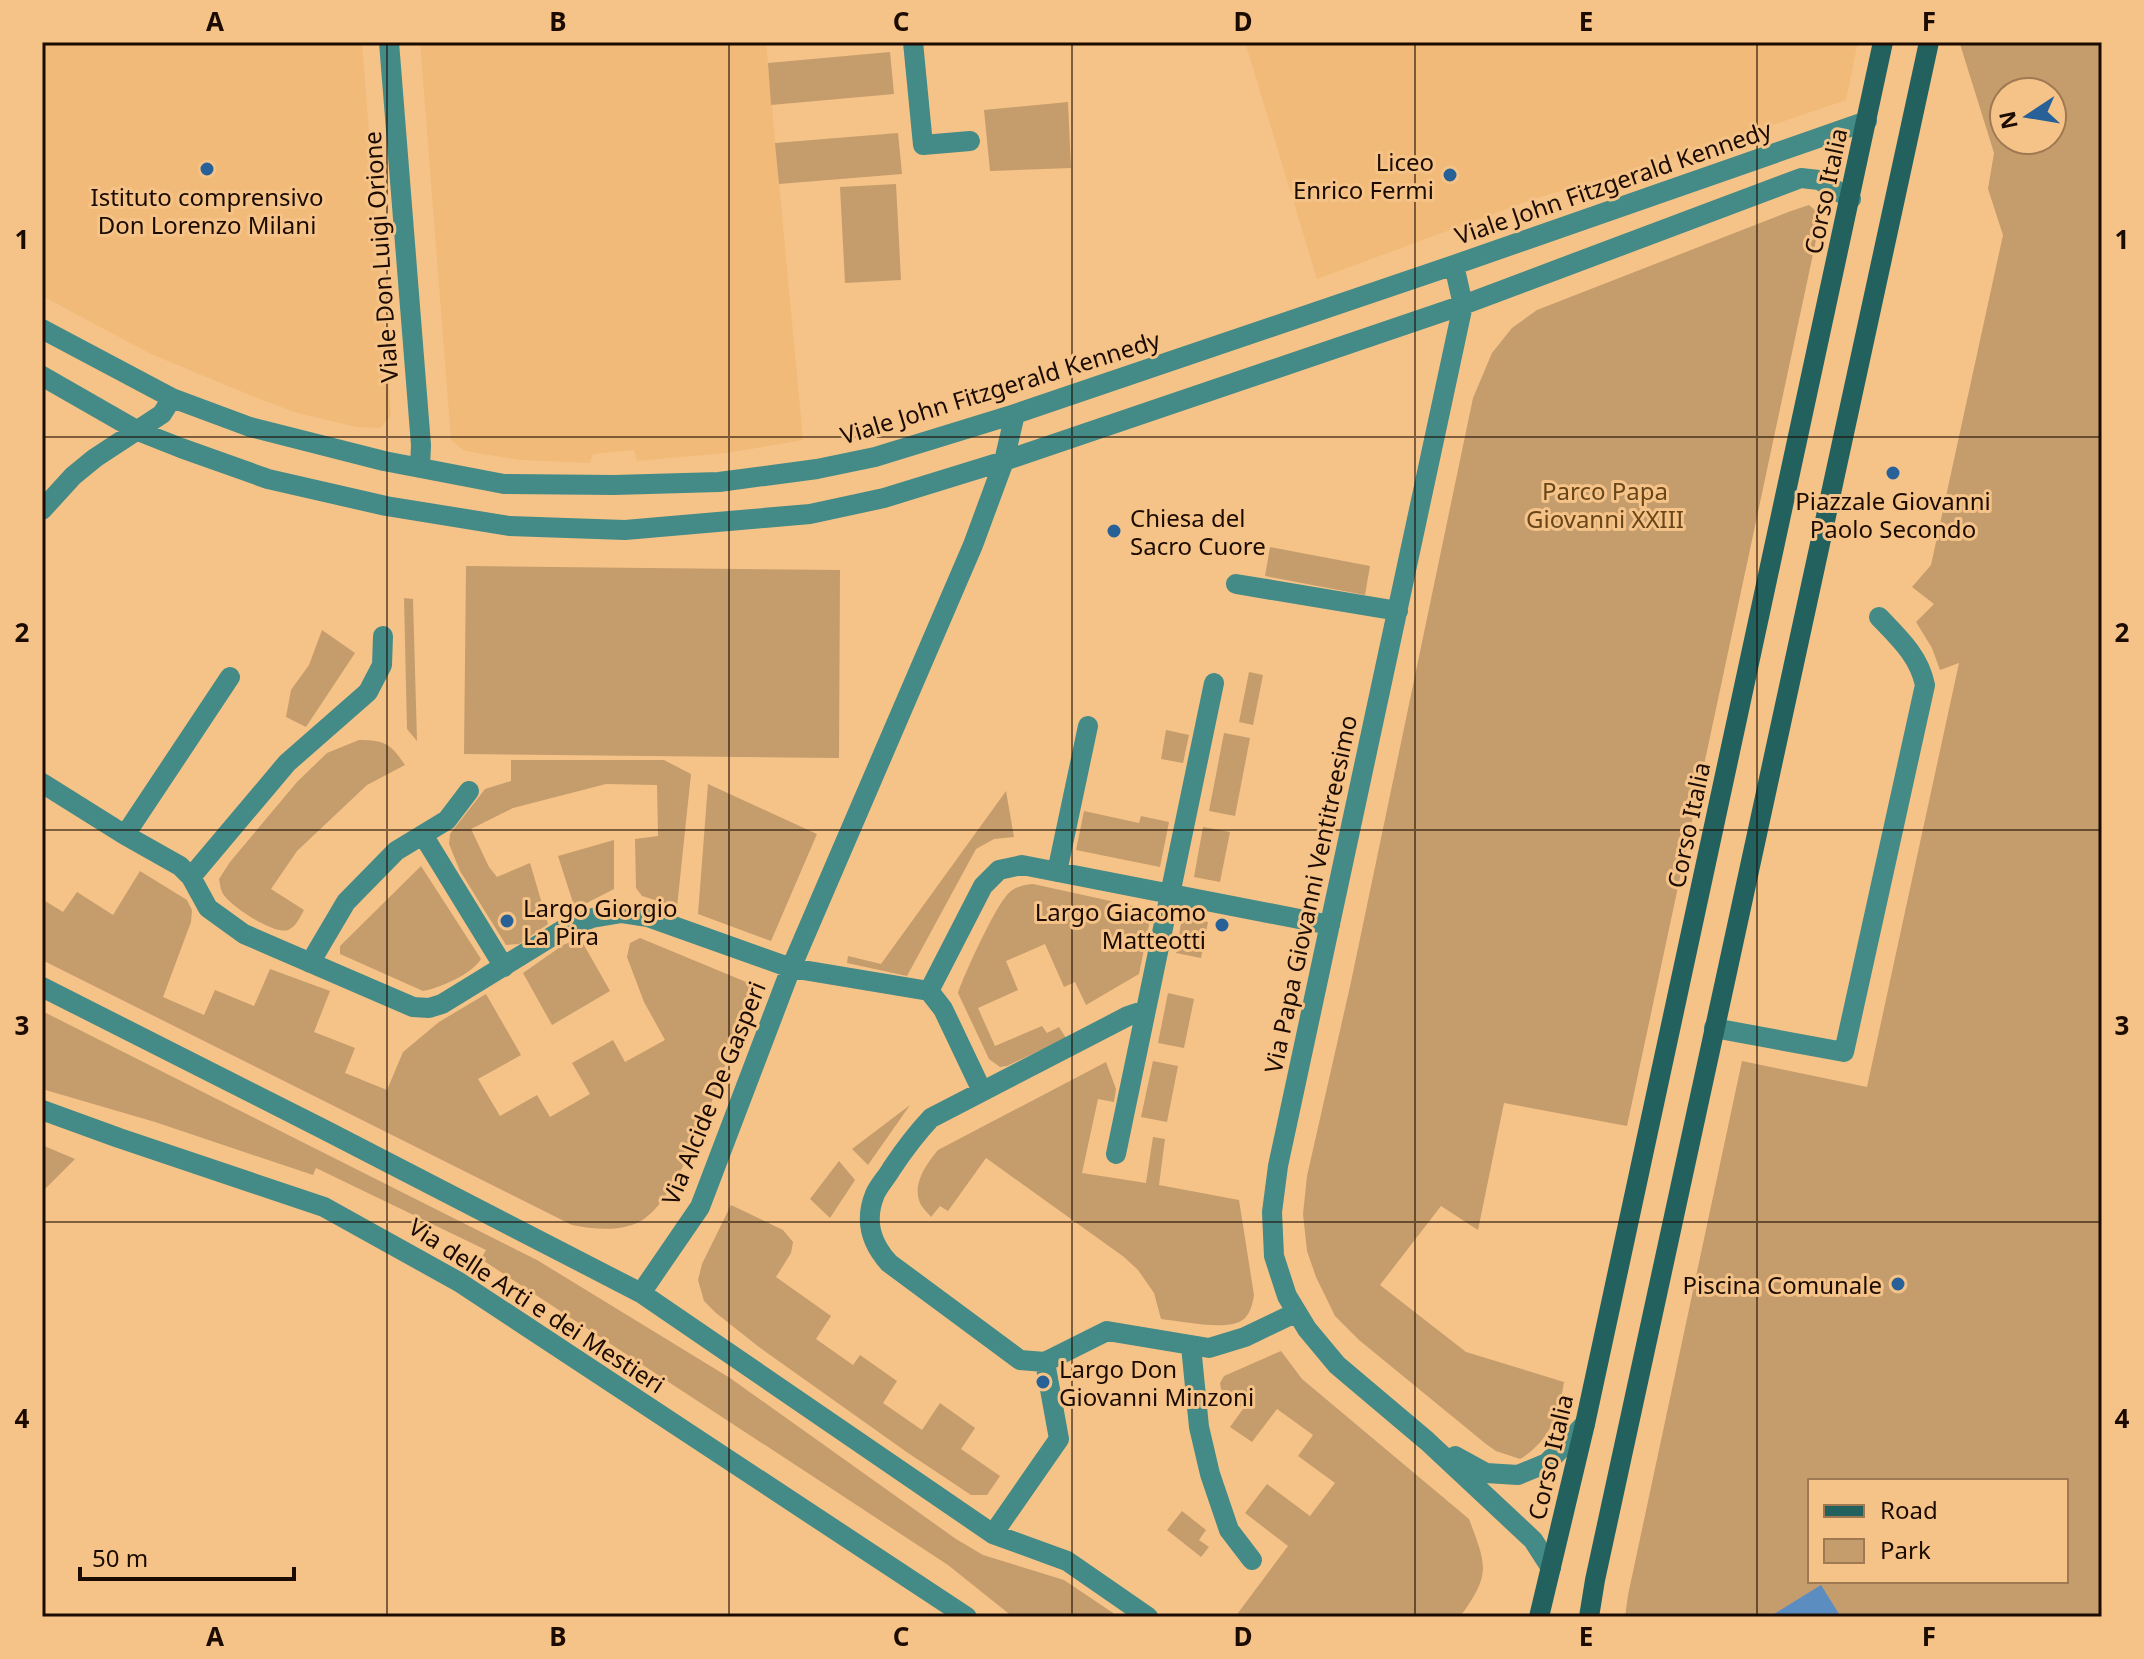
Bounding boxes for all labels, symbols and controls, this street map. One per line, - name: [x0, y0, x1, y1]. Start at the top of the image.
- text: A: [206, 3, 224, 39]
- text: B: [549, 3, 567, 39]
- text: C: [893, 3, 909, 39]
- text: D: [1233, 3, 1253, 39]
- text: E: [1579, 3, 1593, 39]
- text: F: [1922, 3, 1936, 39]
- north arrow: [1988, 76, 2068, 156]
- text: N: [1991, 108, 2024, 132]
- street label: Viale John Fitzgerald Kennedy: [1450, 112, 1776, 252]
- street label: Corso Italia: [1796, 125, 1854, 257]
- street label: Viale Don Luigi Orione: [355, 130, 405, 384]
- place label: Liceo Enrico Fermi: [1293, 145, 1434, 206]
- marker: Istituto comprensivo Don Lorenzo Milani: [198, 160, 216, 178]
- marker: Liceo Enrico Fermi: [1441, 166, 1459, 184]
- place label: Istituto comprensivo Don Lorenzo Milani: [91, 180, 323, 241]
- text: 1: [15, 221, 29, 257]
- text: 1: [2115, 221, 2129, 257]
- street label: Viale John Fitzgerald Kennedy: [836, 322, 1165, 451]
- marker: Piazzale Giovanni Paolo Secondo: [1884, 464, 1902, 482]
- park label: Parco Papa Giovanni XXIII: [1526, 474, 1684, 535]
- place label: Piazzale Giovanni Paolo Secondo: [1795, 484, 1991, 545]
- place label: Chiesa del Sacro Cuore: [1130, 501, 1266, 562]
- marker: Chiesa del Sacro Cuore: [1105, 522, 1123, 540]
- text: 2: [15, 614, 30, 650]
- text: 2: [2115, 614, 2130, 650]
- street label: Via Papa Giovanni Ventitreesimo: [1256, 712, 1364, 1076]
- street label: Corso Italia: [1659, 759, 1717, 891]
- place label: Largo Giorgio La Pira: [523, 891, 678, 952]
- place label: Largo Giacomo Matteotti: [1035, 895, 1206, 956]
- marker: Largo Giorgio La Pira: [498, 912, 516, 930]
- marker: Largo Giacomo Matteotti: [1213, 916, 1231, 934]
- street label: Via Alcide De Gasperi: [653, 976, 773, 1210]
- text: 3: [15, 1007, 29, 1043]
- text: 3: [2115, 1007, 2129, 1043]
- street label: Via delle Arti e dei Mestieri: [403, 1210, 671, 1400]
- place label: Piscina Comunale: [1683, 1268, 1882, 1301]
- marker: Piscina Comunale: [1889, 1275, 1907, 1293]
- place label: Largo Don Giovanni Minzoni: [1059, 1352, 1254, 1413]
- marker: Largo Don Giovanni Minzoni: [1034, 1373, 1052, 1391]
- street label: Corso Italia: [1520, 1391, 1580, 1523]
- text: 4: [15, 1400, 30, 1436]
- text: 4: [2115, 1400, 2130, 1436]
- legend: [1808, 1479, 2068, 1583]
- text: Road: [1880, 1493, 1938, 1526]
- scale bar: [80, 1531, 294, 1581]
- text: Park: [1880, 1533, 1931, 1566]
- text: 50 m: [92, 1541, 148, 1574]
- text: A: [206, 1618, 224, 1654]
- text: B: [549, 1618, 567, 1654]
- text: C: [893, 1618, 909, 1654]
- text: D: [1233, 1618, 1253, 1654]
- text: E: [1579, 1618, 1593, 1654]
- text: F: [1922, 1618, 1936, 1654]

